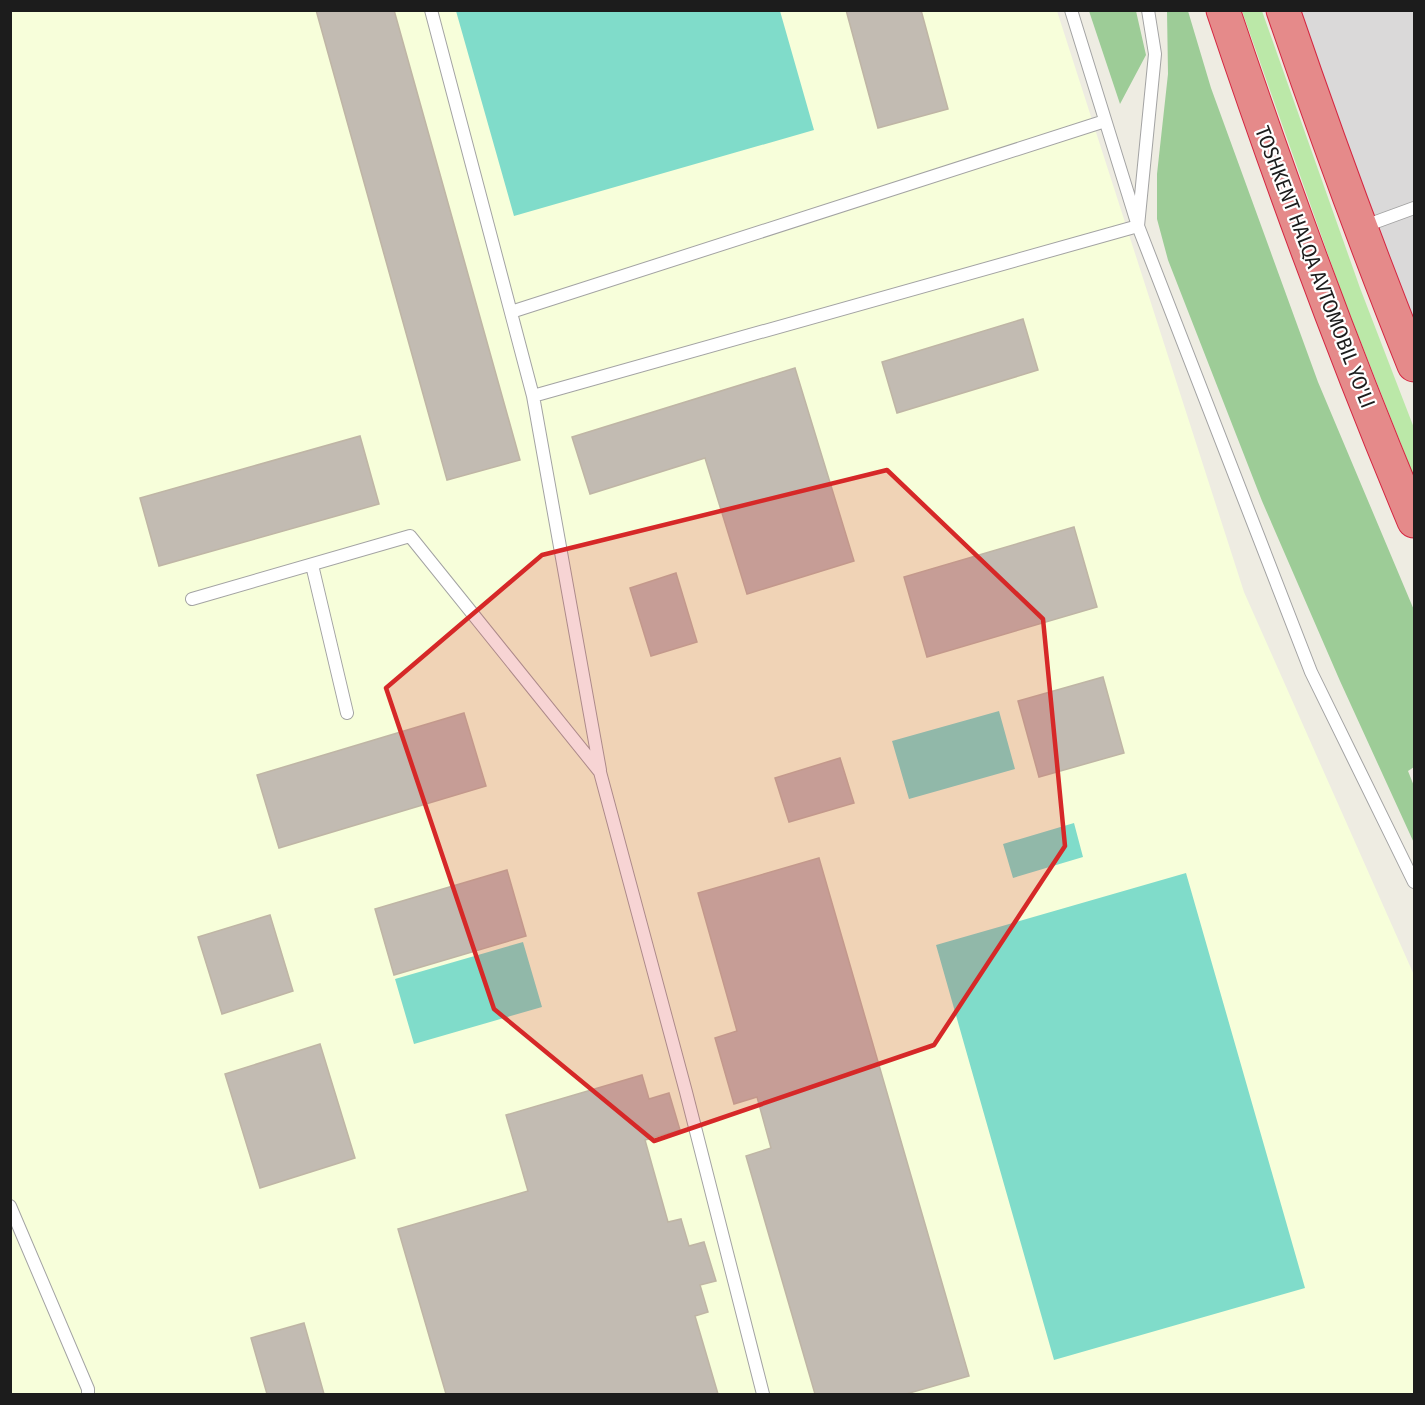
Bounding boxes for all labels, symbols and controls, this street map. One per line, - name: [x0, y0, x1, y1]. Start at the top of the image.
- street label: TOSHKENT HALQA AVTOMOBIL YO'LI: [1249, 123, 1381, 411]

